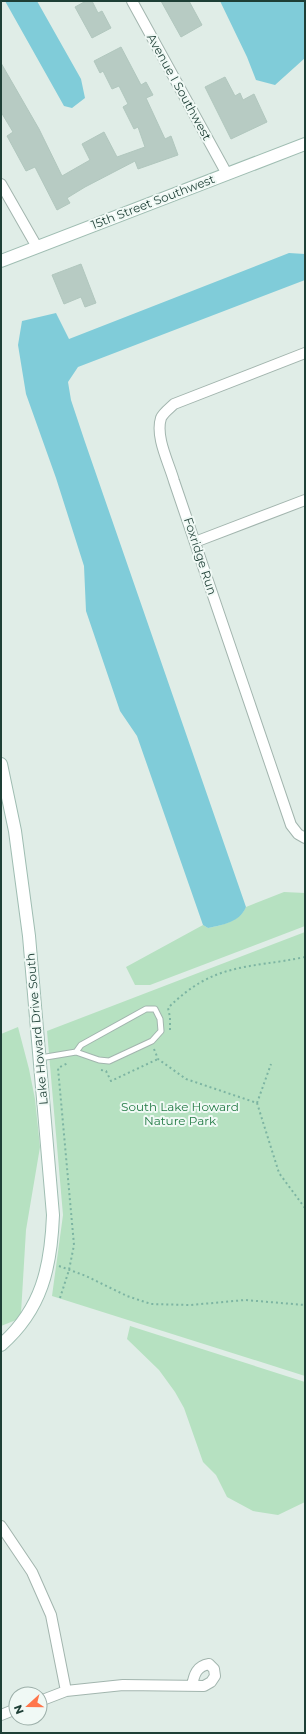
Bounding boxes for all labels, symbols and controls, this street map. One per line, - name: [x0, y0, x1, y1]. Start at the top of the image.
- street label: Avenue I Southwest: [144, 31, 215, 143]
- street label: 15th Street Southwest: [89, 171, 217, 232]
- street label: Foxridge Run: [181, 515, 220, 597]
- street label: Lake Howard Drive South: [22, 952, 51, 1106]
- park label: South Lake Howard Nature Park: [121, 1099, 239, 1128]
- north arrow: [8, 1686, 48, 1726]
- text: N: [11, 1703, 27, 1716]

